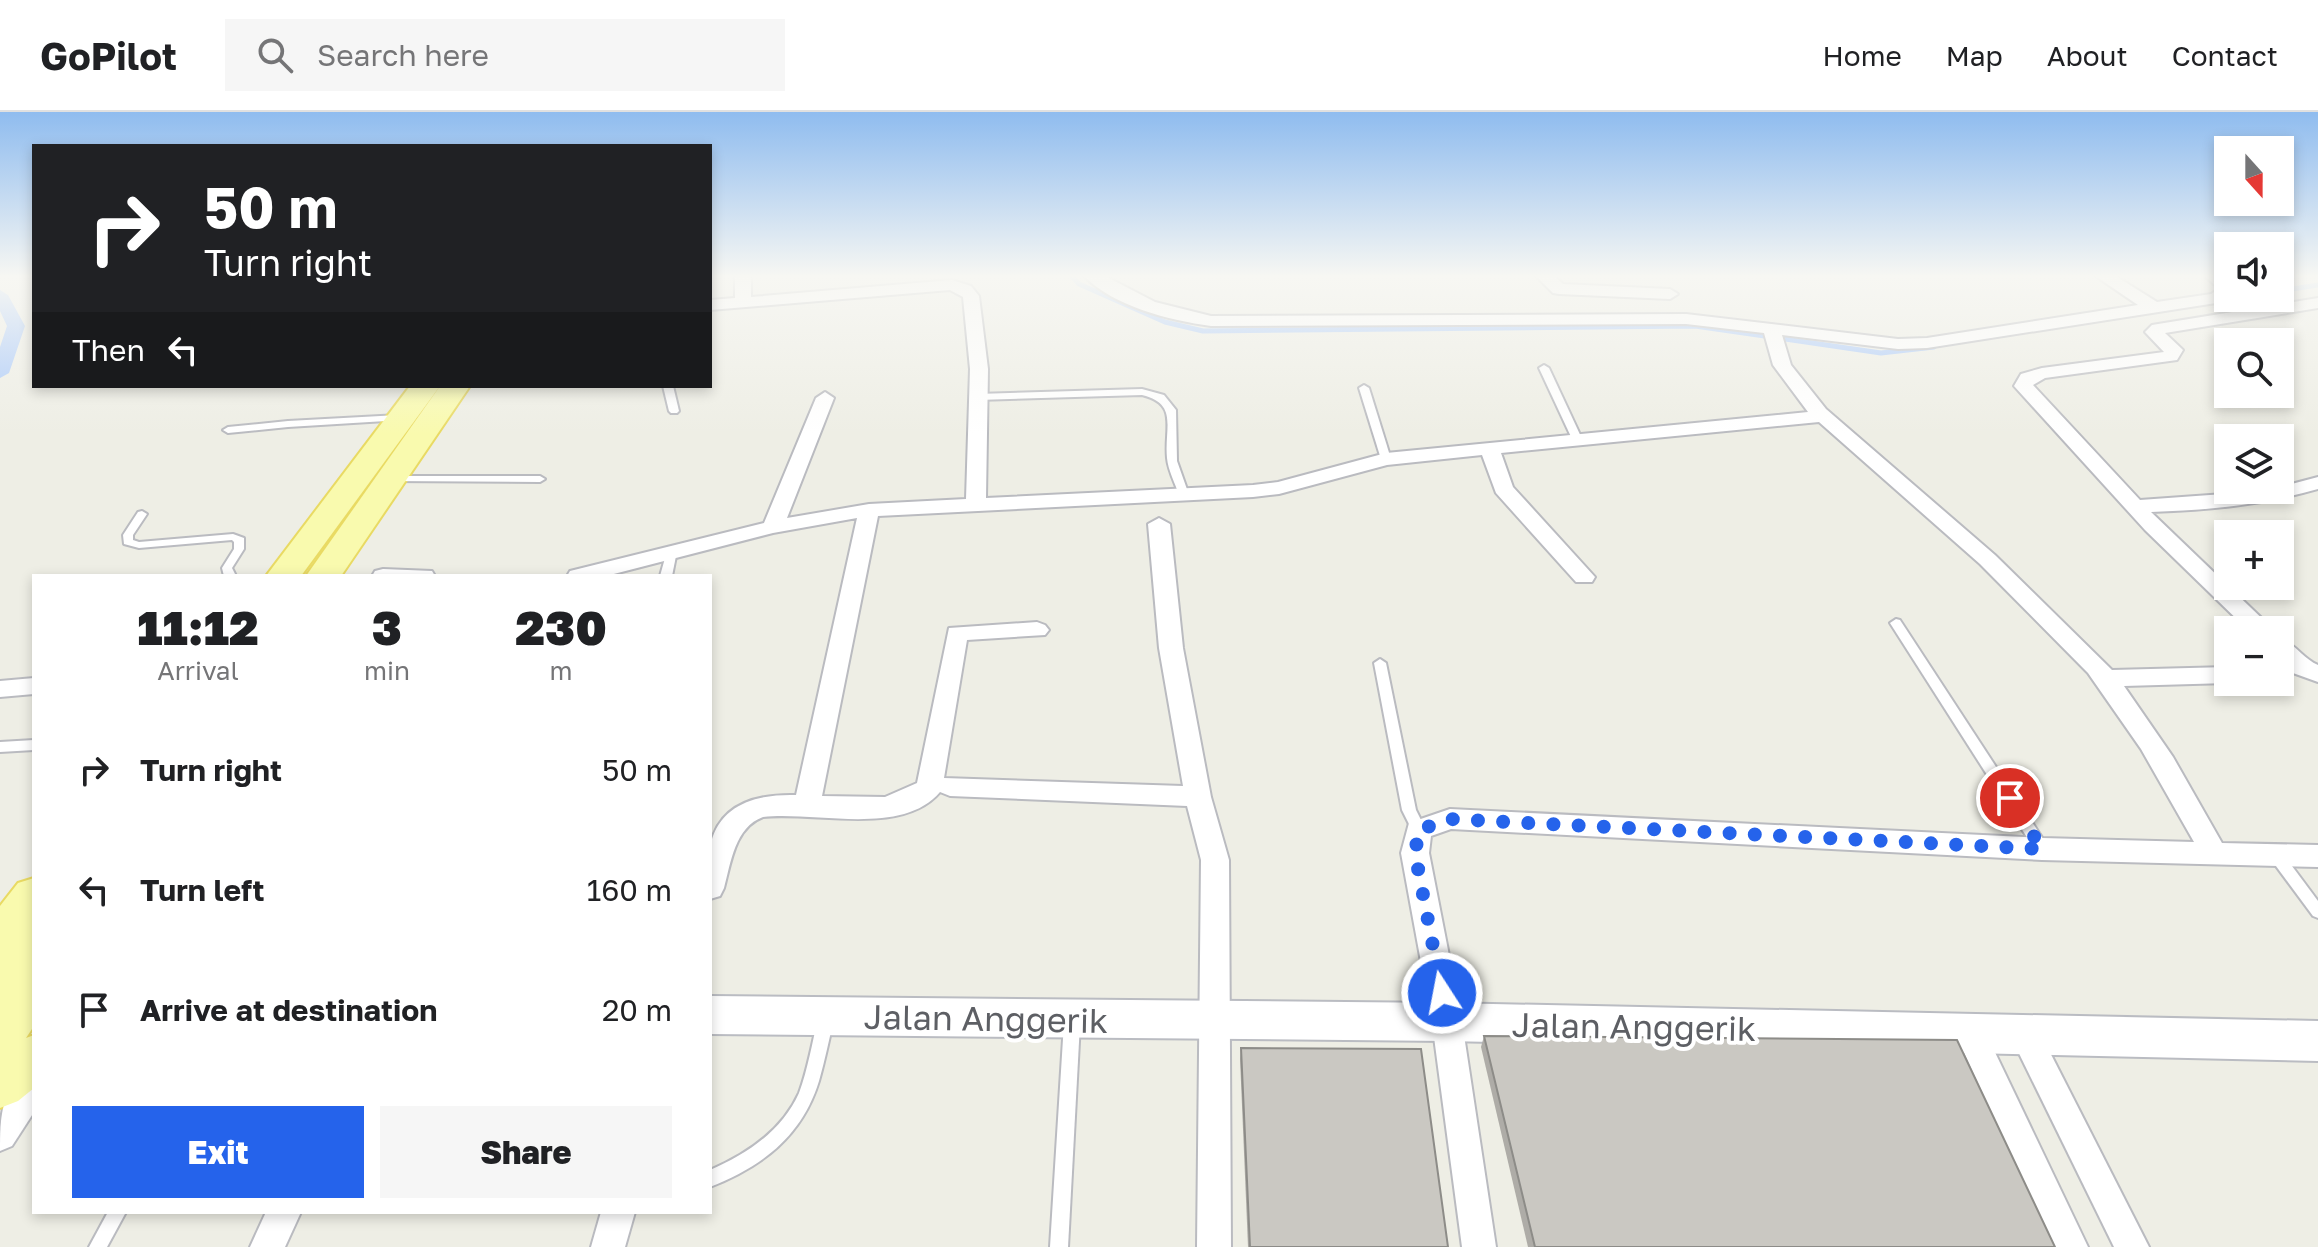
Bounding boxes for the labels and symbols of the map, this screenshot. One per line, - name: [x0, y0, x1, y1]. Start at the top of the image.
- north arrow: [2214, 136, 2294, 216]
- pin: [1976, 764, 2044, 832]
- position arrow: [1400, 951, 1484, 1035]
- street label: Jalan Anggerik: [863, 996, 1109, 1040]
- street label: Jalan Anggerik: [1511, 1004, 1757, 1048]

